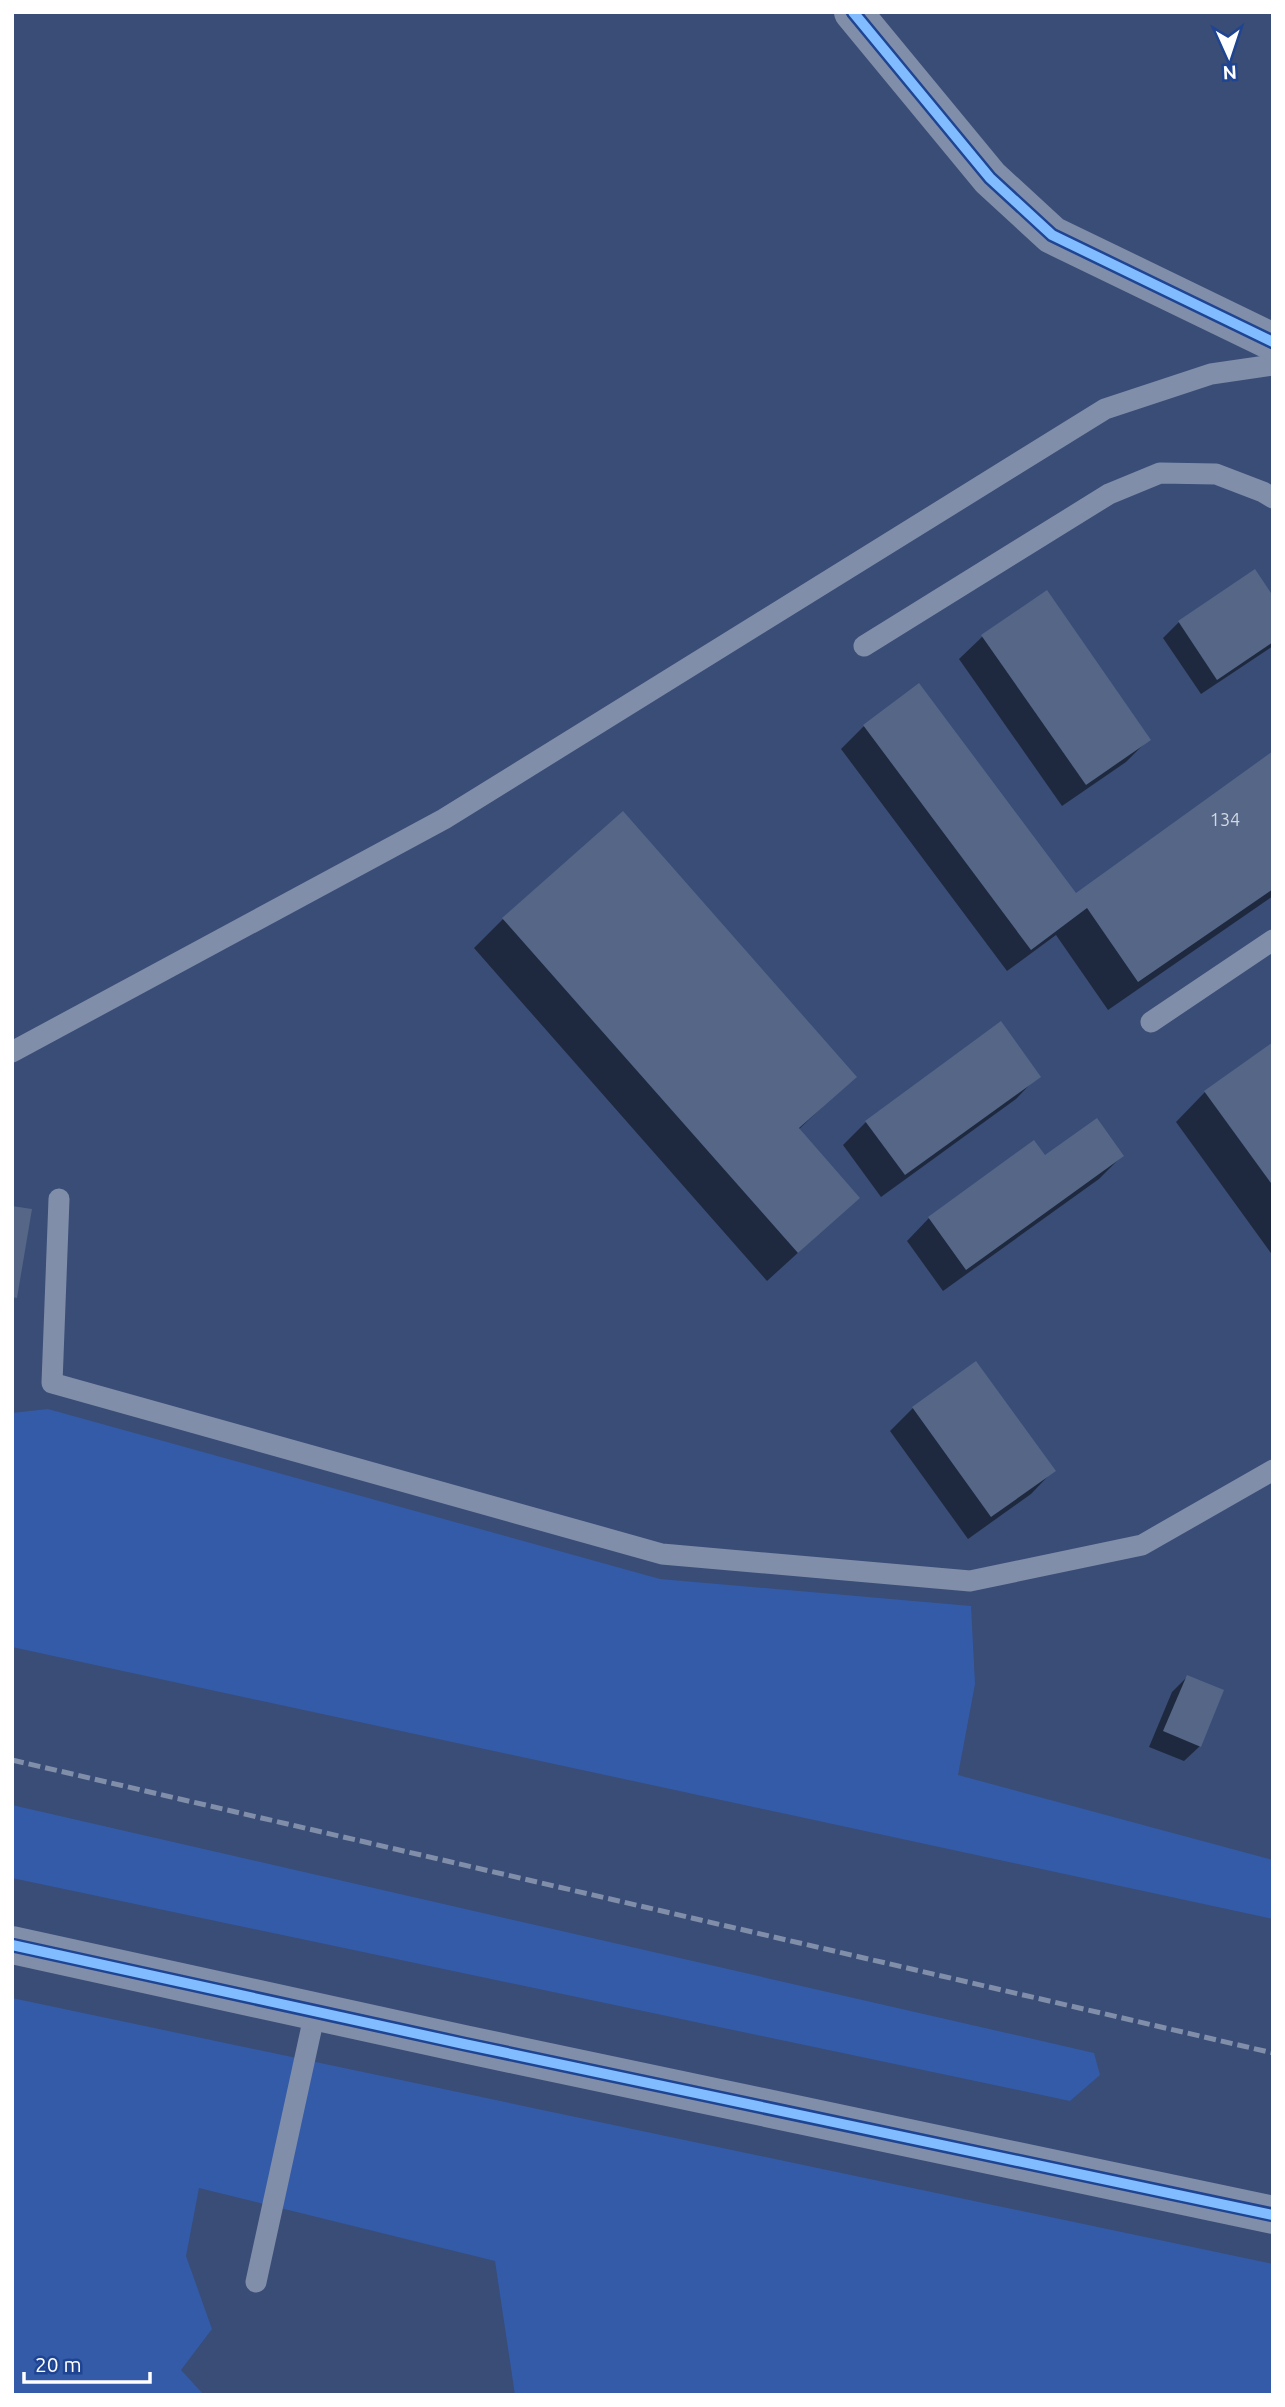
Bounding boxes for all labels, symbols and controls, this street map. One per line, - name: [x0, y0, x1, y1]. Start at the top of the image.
- north arrow: [1194, 21, 1264, 91]
- text: N: [1222, 62, 1238, 84]
- house number: 134: [1210, 809, 1240, 829]
- scale bar: [24, 2340, 150, 2384]
- text: 20 m: [35, 2352, 82, 2376]

